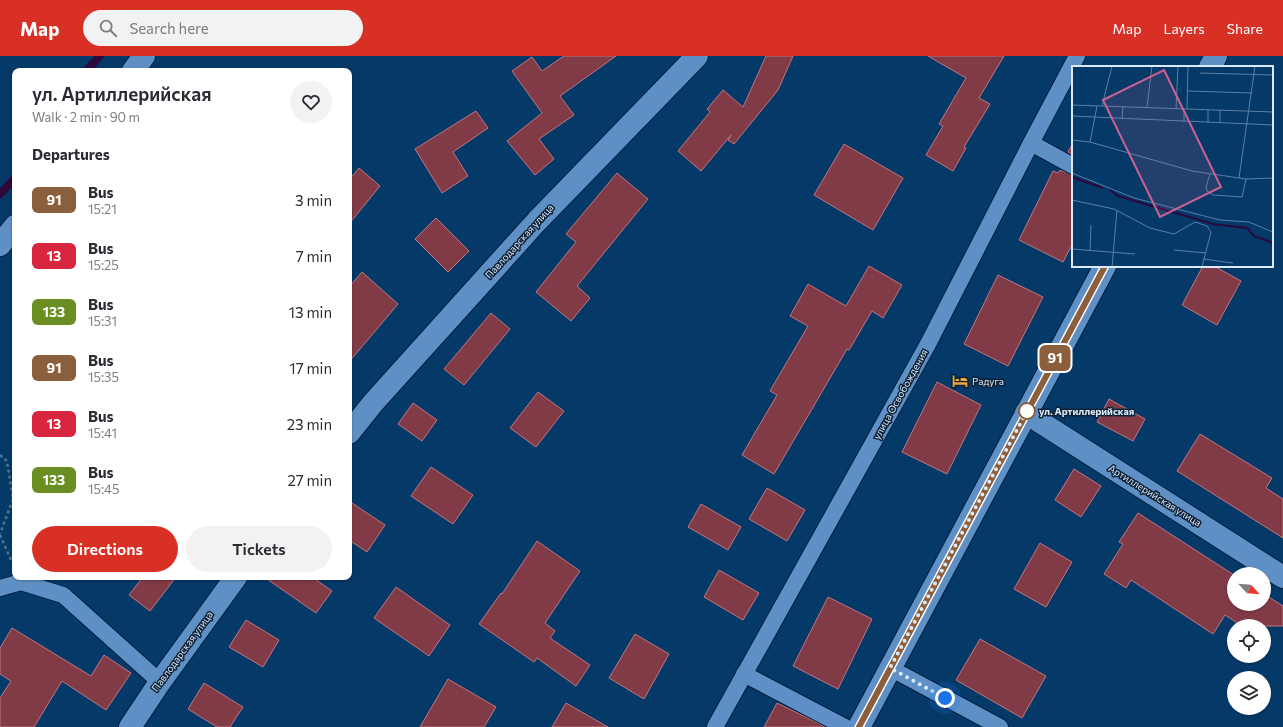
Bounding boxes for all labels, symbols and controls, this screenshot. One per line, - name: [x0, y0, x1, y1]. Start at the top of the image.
- search box: [83, 10, 363, 46]
- text: Map: [20, 17, 59, 40]
- icon: search: [97, 17, 119, 39]
- text: Search here: [129, 19, 209, 37]
- text: Map: [1113, 20, 1141, 37]
- text: Layers: [1163, 20, 1205, 37]
- text: Share: [1227, 20, 1263, 37]
- inset map: [1072, 66, 1273, 267]
- button: heart: [290, 81, 332, 123]
- text: ул. Артиллерийская: [32, 82, 211, 105]
- text: Walk · 2 min · 90 m: [32, 109, 140, 125]
- text: Departures: [32, 145, 110, 163]
- text: Bus: [88, 183, 113, 201]
- text: 91: [47, 191, 61, 208]
- text: 3 min: [295, 191, 332, 209]
- text: 15:21: [88, 201, 117, 217]
- street label: Павлодарская улица: [482, 201, 556, 281]
- text: Bus: [88, 239, 113, 257]
- text: 13: [47, 247, 61, 264]
- text: 7 min: [296, 247, 332, 265]
- text: 15:25: [88, 257, 119, 273]
- text: Bus: [88, 295, 113, 313]
- text: 133: [43, 303, 65, 320]
- text: 13 min: [289, 303, 332, 321]
- text: 15:31: [88, 313, 117, 329]
- line badge: 91: [1037, 345, 1073, 371]
- street label: улица Освобождения: [870, 347, 930, 441]
- text: 91: [1048, 349, 1062, 366]
- text: Bus: [88, 351, 113, 369]
- text: 91: [47, 359, 61, 376]
- text: 17 min: [289, 359, 332, 377]
- text: 15:35: [88, 369, 119, 385]
- hotel icon: Радуга: [951, 372, 969, 390]
- place label: Радуга: [972, 375, 1004, 387]
- marker: ул. Артиллерийская: [1018, 402, 1036, 420]
- place label: ул. Артиллерийская: [1039, 405, 1134, 417]
- text: Bus: [88, 407, 113, 425]
- text: 13: [47, 415, 61, 432]
- text: 23 min: [287, 415, 332, 433]
- text: 15:41: [88, 425, 117, 441]
- street label: Артиллерийская улица: [1106, 461, 1204, 529]
- text: Bus: [88, 463, 113, 481]
- text: 133: [43, 471, 65, 488]
- text: 27 min: [287, 471, 332, 489]
- text: 15:45: [88, 481, 119, 497]
- button: Directions: [32, 526, 178, 572]
- button: Tickets: [186, 526, 332, 572]
- north arrow: [1227, 567, 1271, 611]
- map controls: [1227, 567, 1271, 715]
- street label: Павлодарская улица: [149, 608, 215, 694]
- button: locate: [1227, 619, 1271, 663]
- button: layers: [1227, 671, 1271, 715]
- your location: [935, 688, 955, 708]

